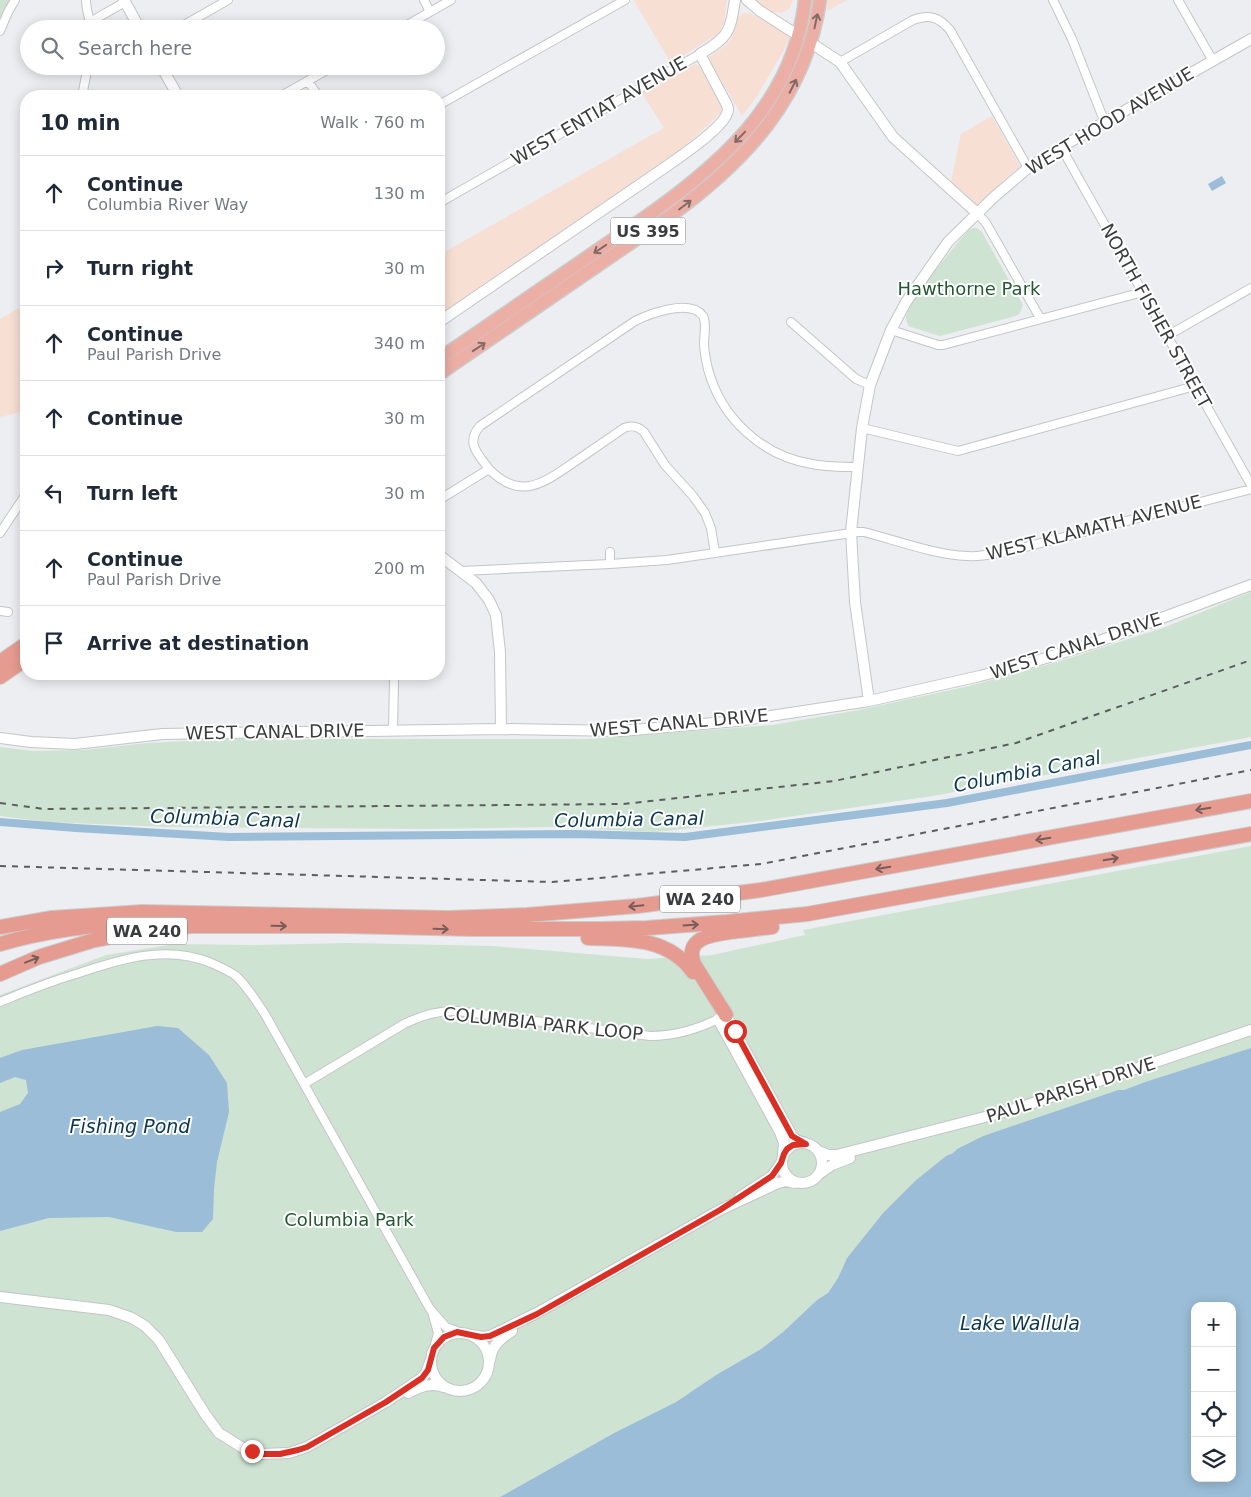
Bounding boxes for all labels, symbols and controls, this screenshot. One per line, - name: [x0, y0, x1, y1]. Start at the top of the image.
- one-way arrow: [812, 14, 821, 30]
- search box: [20, 20, 445, 75]
- icon: search: [38, 34, 66, 62]
- text: Search here: [78, 37, 192, 59]
- street label: WEST ENTIAT AVENUE: [507, 52, 690, 169]
- street label: WEST HOOD AVENUE: [1022, 62, 1197, 179]
- one-way arrow: [788, 78, 798, 93]
- text: 10 min: [40, 111, 121, 135]
- text: Walk · 760 m: [320, 113, 425, 132]
- one-way arrow: [734, 131, 746, 143]
- text: Continue: [87, 173, 183, 195]
- icon: ahead: [40, 179, 68, 207]
- text: 130 m: [374, 184, 425, 203]
- text: Columbia River Way: [87, 195, 248, 214]
- one-way arrow: [678, 200, 692, 210]
- road number: US 395: [610, 218, 686, 245]
- street label: NORTH FISHER STREET: [1097, 220, 1217, 413]
- one-way arrow: [593, 244, 607, 254]
- icon: right: [40, 254, 68, 282]
- text: Turn right: [87, 257, 193, 279]
- text: 30 m: [384, 259, 425, 278]
- park label: Hawthorne Park: [898, 278, 1041, 299]
- text: Continue: [87, 323, 183, 345]
- icon: ahead: [40, 329, 68, 357]
- text: 340 m: [374, 334, 425, 353]
- one-way arrow: [472, 342, 486, 352]
- text: Paul Parish Drive: [87, 345, 221, 364]
- icon: ahead: [40, 404, 68, 432]
- text: Continue: [87, 407, 183, 429]
- text: 30 m: [384, 409, 425, 428]
- icon: left: [40, 479, 68, 507]
- text: Turn left: [87, 482, 178, 504]
- text: 30 m: [384, 484, 425, 503]
- street label: WEST KLAMATH AVENUE: [984, 491, 1204, 564]
- text: Continue: [87, 548, 183, 570]
- icon: ahead: [40, 554, 68, 582]
- text: 200 m: [374, 559, 425, 578]
- text: Paul Parish Drive: [87, 570, 221, 589]
- street label: WEST CANAL DRIVE: [987, 608, 1164, 683]
- icon: arrive: [40, 629, 68, 657]
- text: Arrive at destination: [87, 632, 309, 654]
- street label: WEST CANAL DRIVE: [589, 704, 769, 741]
- street label: WEST CANAL DRIVE: [185, 719, 365, 744]
- water label: Columbia Canal: [951, 746, 1103, 796]
- water label: Columbia Canal: [150, 804, 301, 832]
- one-way arrow: [1195, 805, 1211, 815]
- water label: Columbia Canal: [554, 807, 705, 831]
- one-way arrow: [1036, 834, 1052, 844]
- one-way arrow: [1102, 854, 1118, 864]
- one-way arrow: [876, 863, 892, 873]
- road number: WA 240: [660, 886, 740, 912]
- one-way arrow: [629, 901, 645, 911]
- road number: WA 240: [107, 918, 187, 944]
- one-way arrow: [683, 920, 699, 929]
- one-way arrow: [270, 921, 287, 931]
- one-way arrow: [433, 924, 449, 933]
- one-way arrow: [24, 955, 39, 964]
- street label: COLUMBIA PARK LOOP: [442, 1003, 644, 1044]
- route start: [724, 1020, 747, 1043]
- street label: PAUL PARISH DRIVE: [984, 1052, 1158, 1127]
- water label: Fishing Pond: [70, 1115, 191, 1137]
- park label: Columbia Park: [284, 1209, 414, 1230]
- map controls: [1191, 1302, 1236, 1482]
- button: +: [1191, 1302, 1236, 1347]
- water label: Lake Wallula: [960, 1312, 1080, 1334]
- button: −: [1191, 1347, 1236, 1392]
- button: locate: [1191, 1392, 1236, 1437]
- button: layers: [1191, 1437, 1236, 1482]
- route end: [241, 1440, 264, 1463]

